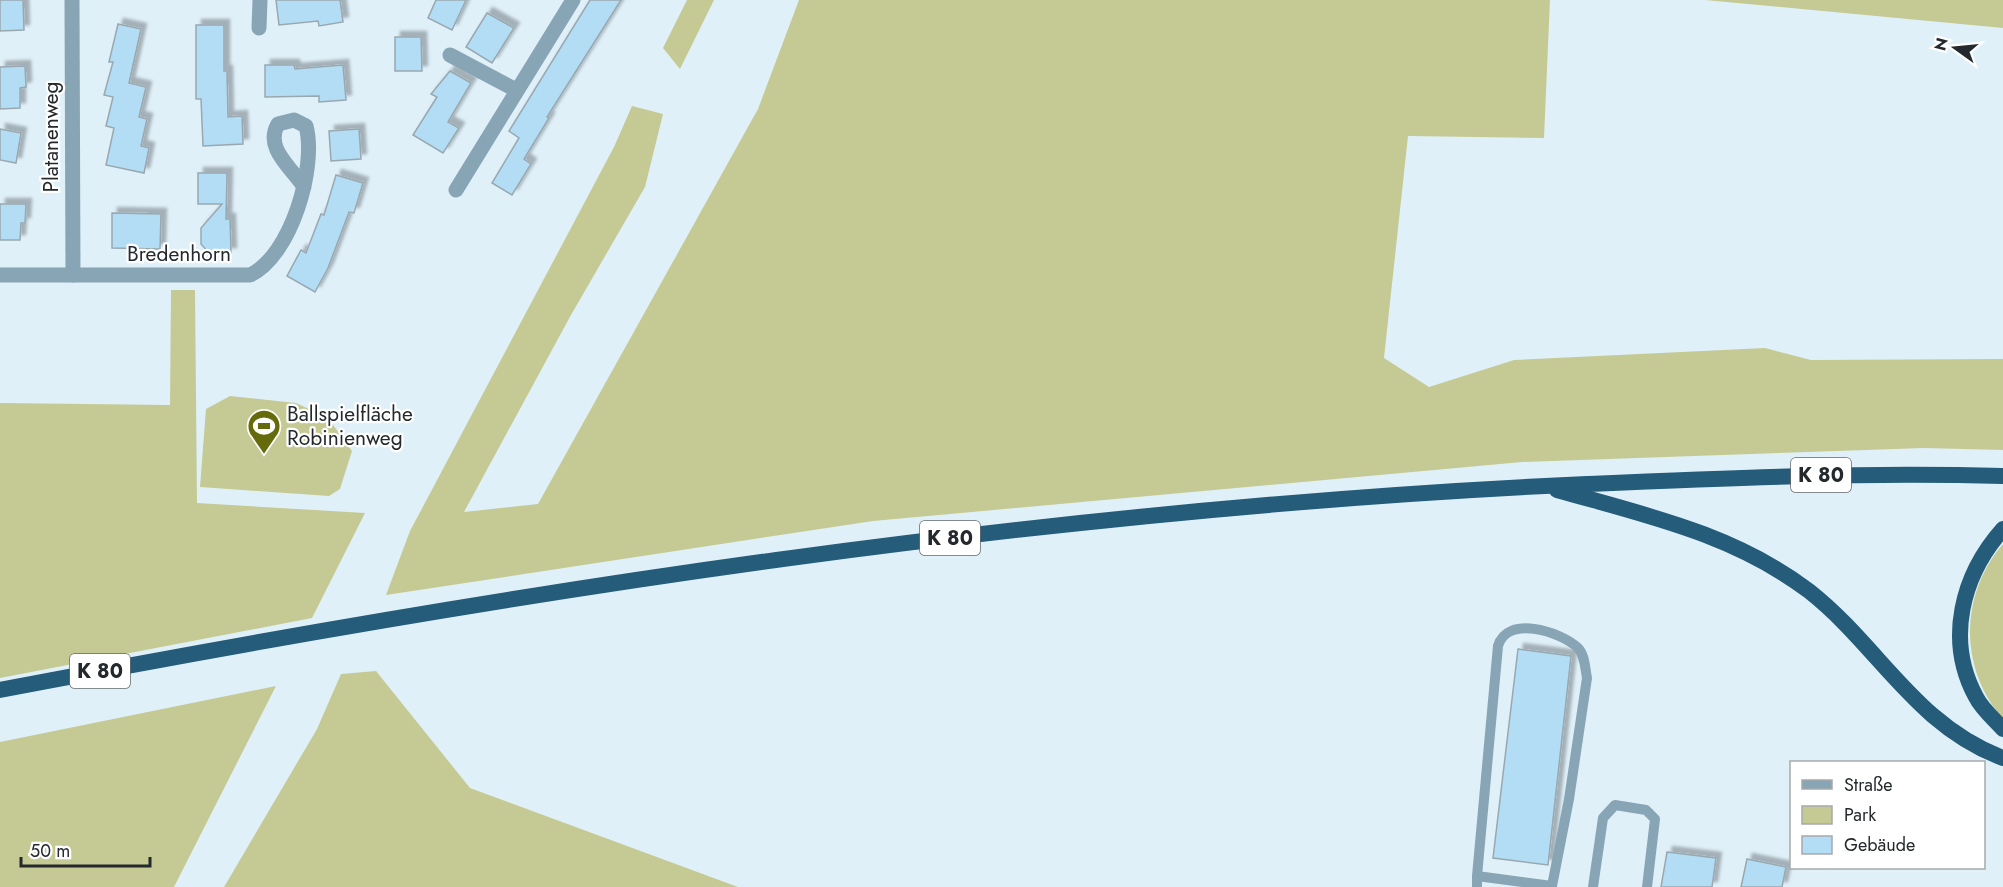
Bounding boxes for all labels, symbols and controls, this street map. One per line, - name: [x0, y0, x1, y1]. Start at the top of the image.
- north arrow: [1925, 18, 1985, 78]
- text: N: [1928, 35, 1954, 53]
- street label: Platanenweg: [36, 81, 66, 193]
- street label: Bredenhorn: [127, 239, 231, 269]
- place label: Ballspielfläche Robinienweg: [287, 399, 413, 453]
- sports icon: Ballspielfläche Robinienweg: [246, 408, 282, 455]
- road number: K 80: [1791, 458, 1851, 492]
- road number: K 80: [920, 521, 980, 555]
- road number: K 80: [70, 654, 130, 688]
- legend: [1790, 761, 1985, 869]
- text: Straße: [1844, 772, 1892, 798]
- text: Park: [1844, 802, 1876, 828]
- scale bar: [21, 830, 150, 868]
- text: Gebäude: [1844, 832, 1915, 858]
- text: 50 m: [30, 838, 70, 864]

